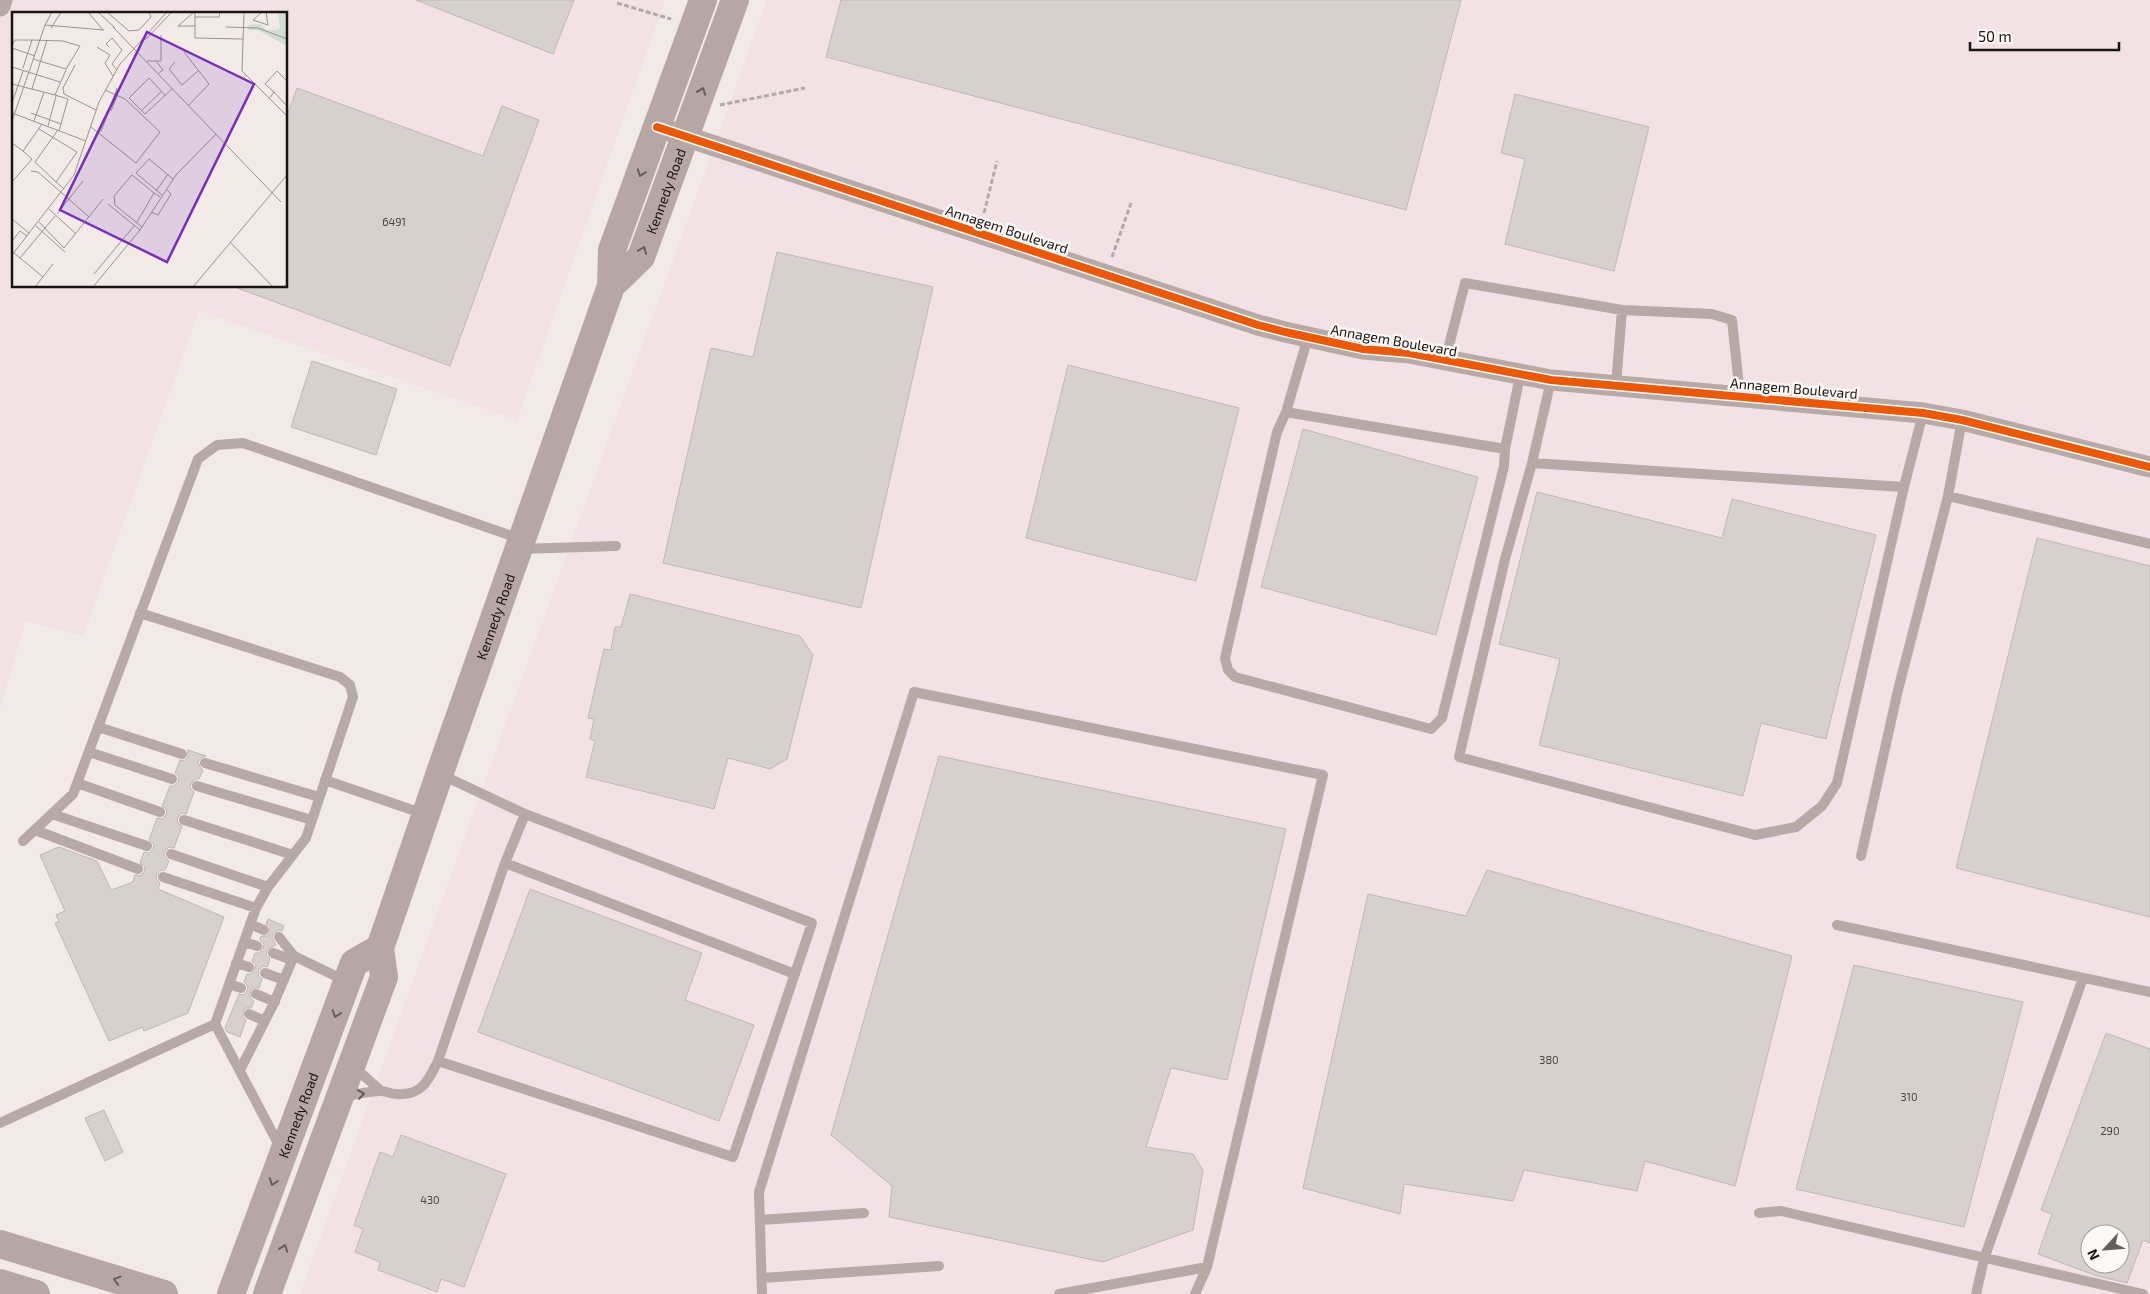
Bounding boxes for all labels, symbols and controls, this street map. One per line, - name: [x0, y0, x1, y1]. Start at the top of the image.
- inset map: [12, 12, 288, 288]
- scale bar: [1970, 20, 2119, 52]
- text: 50 m: [1978, 27, 2012, 45]
- one-way arrow: [696, 87, 706, 95]
- street label: Kennedy Road: [642, 146, 689, 236]
- one-way arrow: [636, 168, 646, 177]
- street label: Annagem Boulevard: [943, 201, 1071, 257]
- house number: 6491: [382, 215, 406, 228]
- one-way arrow: [637, 246, 647, 255]
- street label: Annagem Boulevard: [1329, 321, 1459, 359]
- street label: Annagem Boulevard: [1729, 374, 1859, 402]
- street label: Kennedy Road: [472, 571, 518, 662]
- one-way arrow: [332, 1009, 342, 1017]
- house number: 380: [1539, 1053, 1559, 1066]
- street label: Kennedy Road: [274, 1070, 321, 1160]
- one-way arrow: [357, 1089, 365, 1100]
- house number: 310: [1900, 1090, 1918, 1103]
- house number: 290: [2100, 1124, 2120, 1137]
- one-way arrow: [269, 1178, 279, 1186]
- house number: 430: [420, 1193, 440, 1206]
- north arrow: [2080, 1224, 2130, 1274]
- one-way arrow: [278, 1244, 288, 1253]
- text: N: [2083, 1247, 2103, 1263]
- one-way arrow: [113, 1275, 122, 1285]

